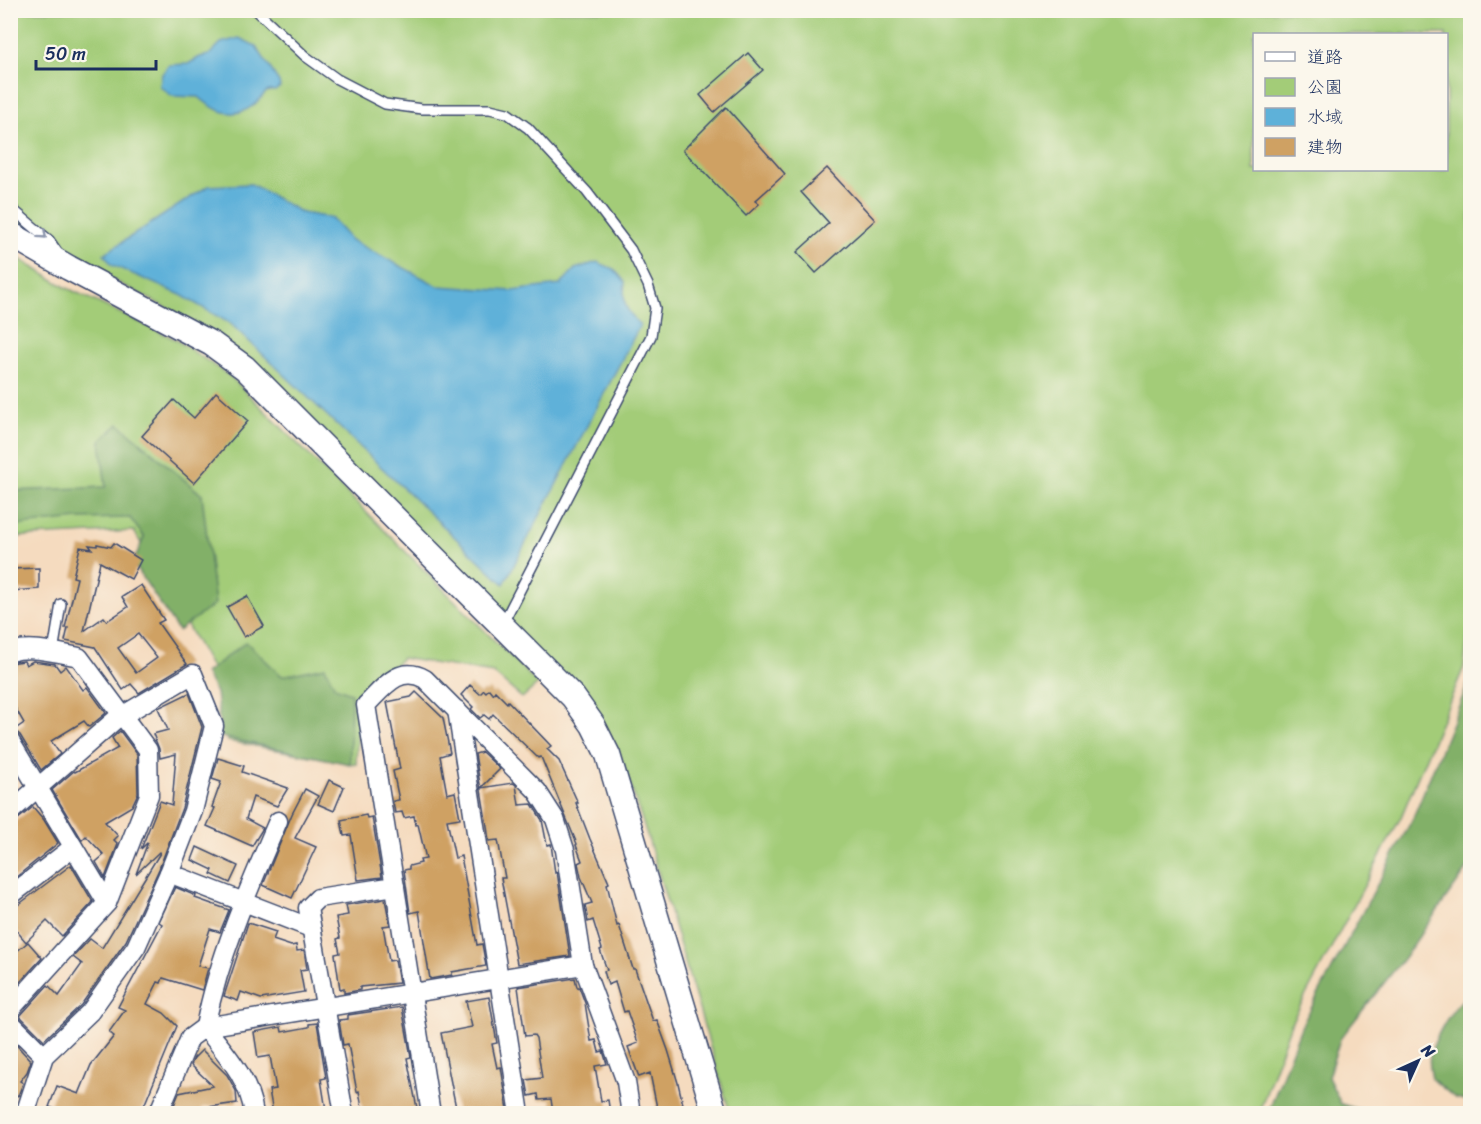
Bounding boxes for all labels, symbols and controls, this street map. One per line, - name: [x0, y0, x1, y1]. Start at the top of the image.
- scale bar: [36, 33, 156, 71]
- legend: [1253, 33, 1448, 171]
- text: 50 m: [45, 38, 86, 70]
- text: 道路: [1307, 41, 1343, 73]
- text: 公園: [1307, 71, 1343, 103]
- text: 水域: [1307, 101, 1343, 133]
- text: 建物: [1307, 131, 1343, 163]
- one-way arrow: [36, 228, 46, 239]
- north arrow: [1388, 1031, 1448, 1091]
- text: N: [1413, 1036, 1443, 1066]

